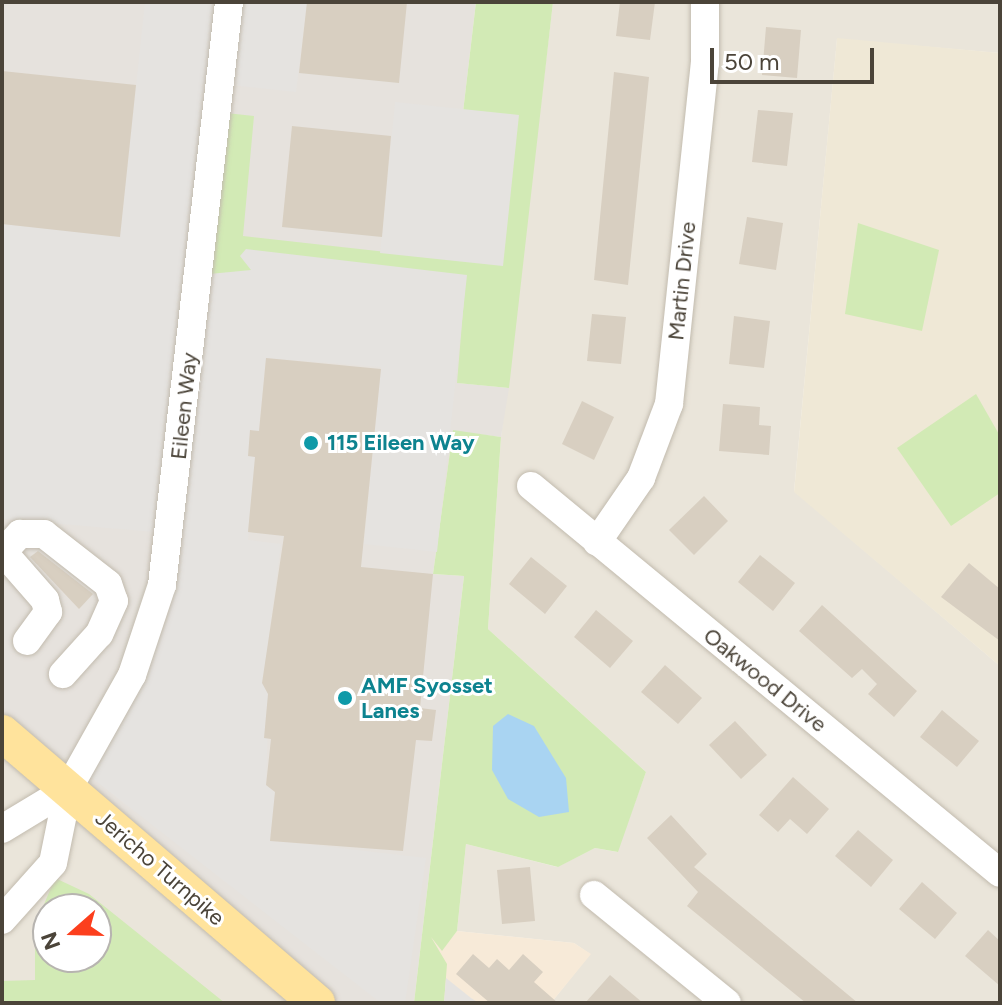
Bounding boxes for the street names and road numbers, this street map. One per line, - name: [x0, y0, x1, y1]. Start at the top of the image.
- street label: Martin Drive: [663, 220, 701, 342]
- street label: Eileen Way: [165, 351, 203, 461]
- street label: Oakwood Drive: [698, 622, 832, 738]
- street label: Jericho Turnpike: [90, 805, 230, 931]

